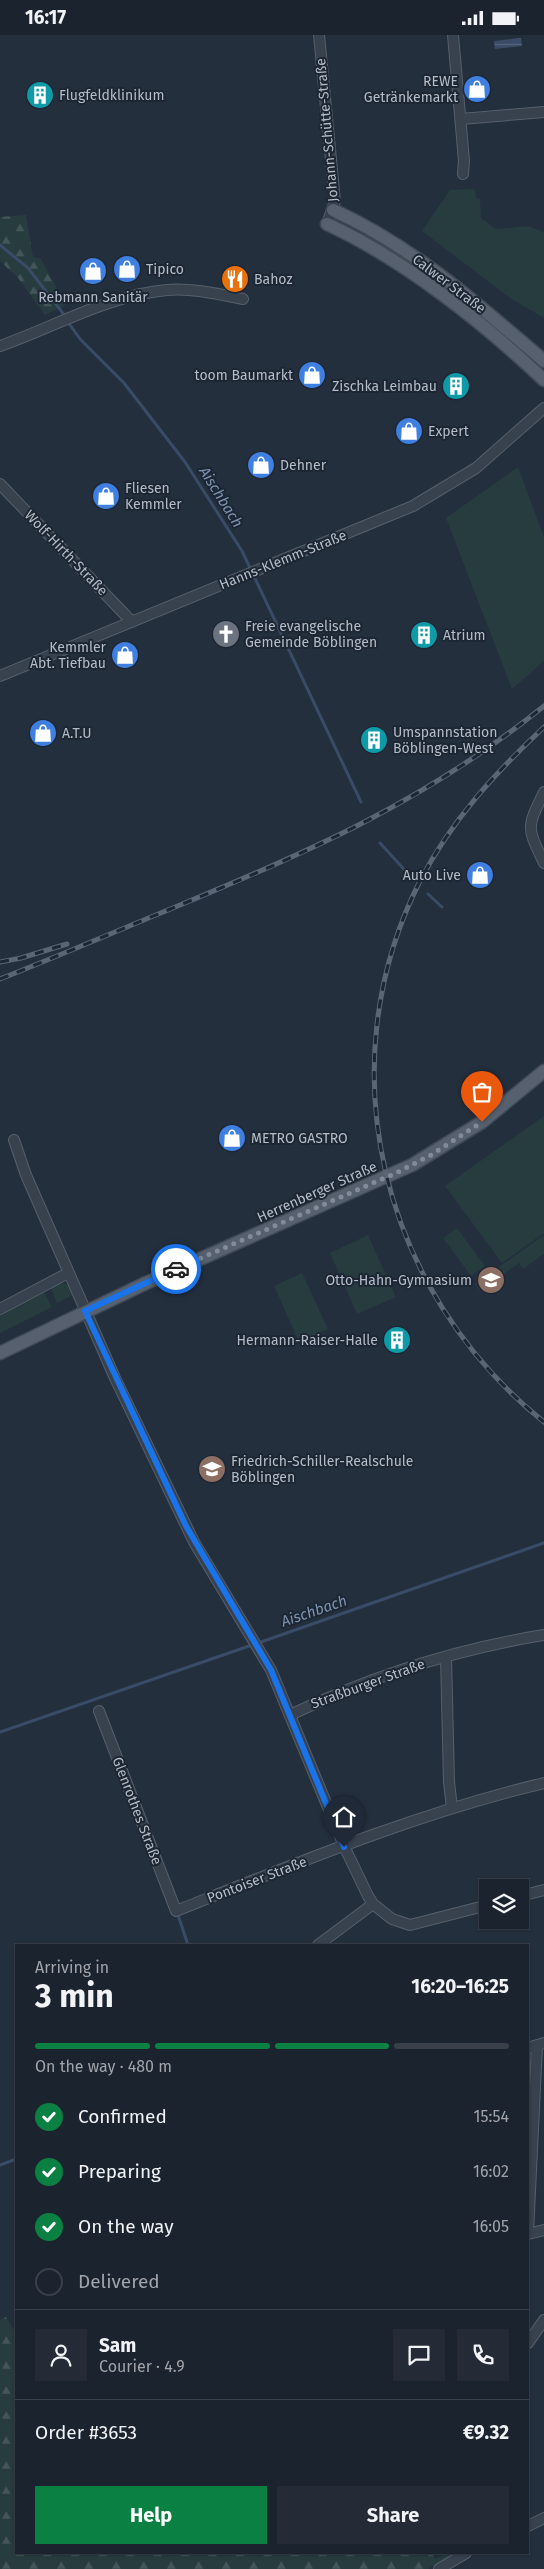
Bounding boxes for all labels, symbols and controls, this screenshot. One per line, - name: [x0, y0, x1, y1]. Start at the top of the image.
- text: 16:17: [25, 6, 66, 29]
- street label: Johann-Schütte-Straße: [312, 57, 342, 203]
- place label: REWE Getränkemarkt: [364, 73, 459, 106]
- shop icon: REWE Getränkemarkt: [462, 74, 492, 104]
- building icon: Flugfeldklinikum: [25, 80, 55, 110]
- place label: Flugfeldklinikum: [59, 87, 164, 104]
- street label: Calwer Straße: [409, 251, 489, 317]
- shop icon: Tipico: [112, 254, 142, 284]
- shop icon: Rebmann Sanitär: [78, 256, 108, 286]
- place label: Tipico: [146, 261, 184, 278]
- restaurant icon: Bahoz: [220, 264, 250, 294]
- place label: Bahoz: [254, 271, 293, 288]
- place label: Rebmann Sanitär: [38, 289, 148, 306]
- shop icon: toom Baumarkt: [297, 360, 327, 390]
- place label: toom Baumarkt: [195, 367, 294, 384]
- building icon: Zischka Leimbau: [441, 371, 471, 401]
- place label: Zischka Leimbau: [332, 378, 437, 395]
- shop icon: Expert: [394, 416, 424, 446]
- place label: Expert: [428, 423, 470, 440]
- shop icon: Dehner: [246, 450, 276, 480]
- place label: Dehner: [280, 457, 327, 474]
- water label: Aischbach: [195, 462, 247, 531]
- place label: Fliesen Kemmler: [125, 480, 182, 513]
- shop icon: Fliesen Kemmler: [91, 481, 121, 511]
- street label: Wolf-Hirth-Straße: [21, 507, 111, 599]
- street label: Hanns-Klemm-Straße: [217, 527, 349, 593]
- place label: Freie evangelische Gemeinde Böblingen: [245, 618, 377, 651]
- church icon: Freie evangelische Gemeinde Böblingen: [211, 619, 241, 649]
- building icon: Atrium: [409, 620, 439, 650]
- place label: Atrium: [443, 627, 486, 644]
- place label: Kemmler Abt. Tiefbau: [30, 639, 107, 672]
- shop icon: Kemmler Abt. Tiefbau: [110, 640, 140, 670]
- shop icon: A.T.U: [28, 718, 58, 748]
- place label: Umspannstation Böblingen-West: [393, 724, 498, 757]
- place label: A.T.U: [62, 725, 91, 742]
- building icon: Umspannstation Böblingen-West: [359, 725, 389, 755]
- shop icon: Auto Live: [465, 860, 495, 890]
- place label: Auto Live: [403, 867, 461, 884]
- pin: [461, 1071, 503, 1122]
- icon: bag: [468, 1078, 496, 1106]
- shop icon: METRO GASTRO: [217, 1123, 247, 1153]
- place label: METRO GASTRO: [251, 1130, 348, 1147]
- street label: Herrenberger Straße: [254, 1158, 380, 1226]
- courier: [151, 1244, 201, 1294]
- icon: car: [162, 1255, 190, 1283]
- school or university icon: Otto-Hahn-Gymnasium: [476, 1265, 506, 1295]
- place label: Otto-Hahn-Gymnasium: [325, 1272, 472, 1289]
- building icon: Hermann-Raiser-Halle: [382, 1325, 412, 1355]
- place label: Hermann-Raiser-Halle: [236, 1332, 378, 1349]
- place label: Friedrich-Schiller-Realschule Böblingen: [231, 1453, 413, 1486]
- school or university icon: Friedrich-Schiller-Realschule Böblingen: [197, 1454, 227, 1484]
- water label: Aischbach: [278, 1591, 349, 1631]
- street label: Straßburger Straße: [309, 1655, 427, 1713]
- street label: Glenrothes Straße: [109, 1755, 165, 1867]
- pin: [323, 1796, 365, 1847]
- icon: home: [330, 1803, 358, 1831]
- street label: Pontoiser Straße: [205, 1853, 309, 1907]
- map controls: [479, 1879, 529, 1929]
- button: layers: [479, 1879, 529, 1929]
- text: Arriving in: [35, 1958, 109, 1977]
- text: 16:20–16:25: [411, 1975, 509, 1998]
- text: 3 min: [35, 1977, 114, 2015]
- text: On the way · 480 m: [35, 2057, 172, 2076]
- icon: check: [35, 2103, 63, 2131]
- text: Confirmed: [78, 2105, 167, 2128]
- text: 15:54: [474, 2107, 509, 2126]
- icon: check: [35, 2158, 63, 2186]
- text: Preparing: [78, 2160, 161, 2183]
- text: 16:02: [473, 2162, 509, 2181]
- icon: check: [35, 2213, 63, 2241]
- text: On the way: [78, 2215, 174, 2238]
- text: 16:05: [473, 2217, 509, 2236]
- text: Delivered: [78, 2270, 160, 2293]
- button: person: [35, 2329, 87, 2381]
- button: chat: [393, 2329, 445, 2381]
- button: phone: [457, 2329, 509, 2381]
- text: Sam: [99, 2334, 136, 2357]
- text: Courier · 4.9: [99, 2357, 185, 2376]
- text: Order #3653: [35, 2421, 137, 2444]
- text: €9.32: [463, 2421, 509, 2444]
- button: Help: [35, 2486, 267, 2544]
- button: Share: [277, 2486, 509, 2544]

